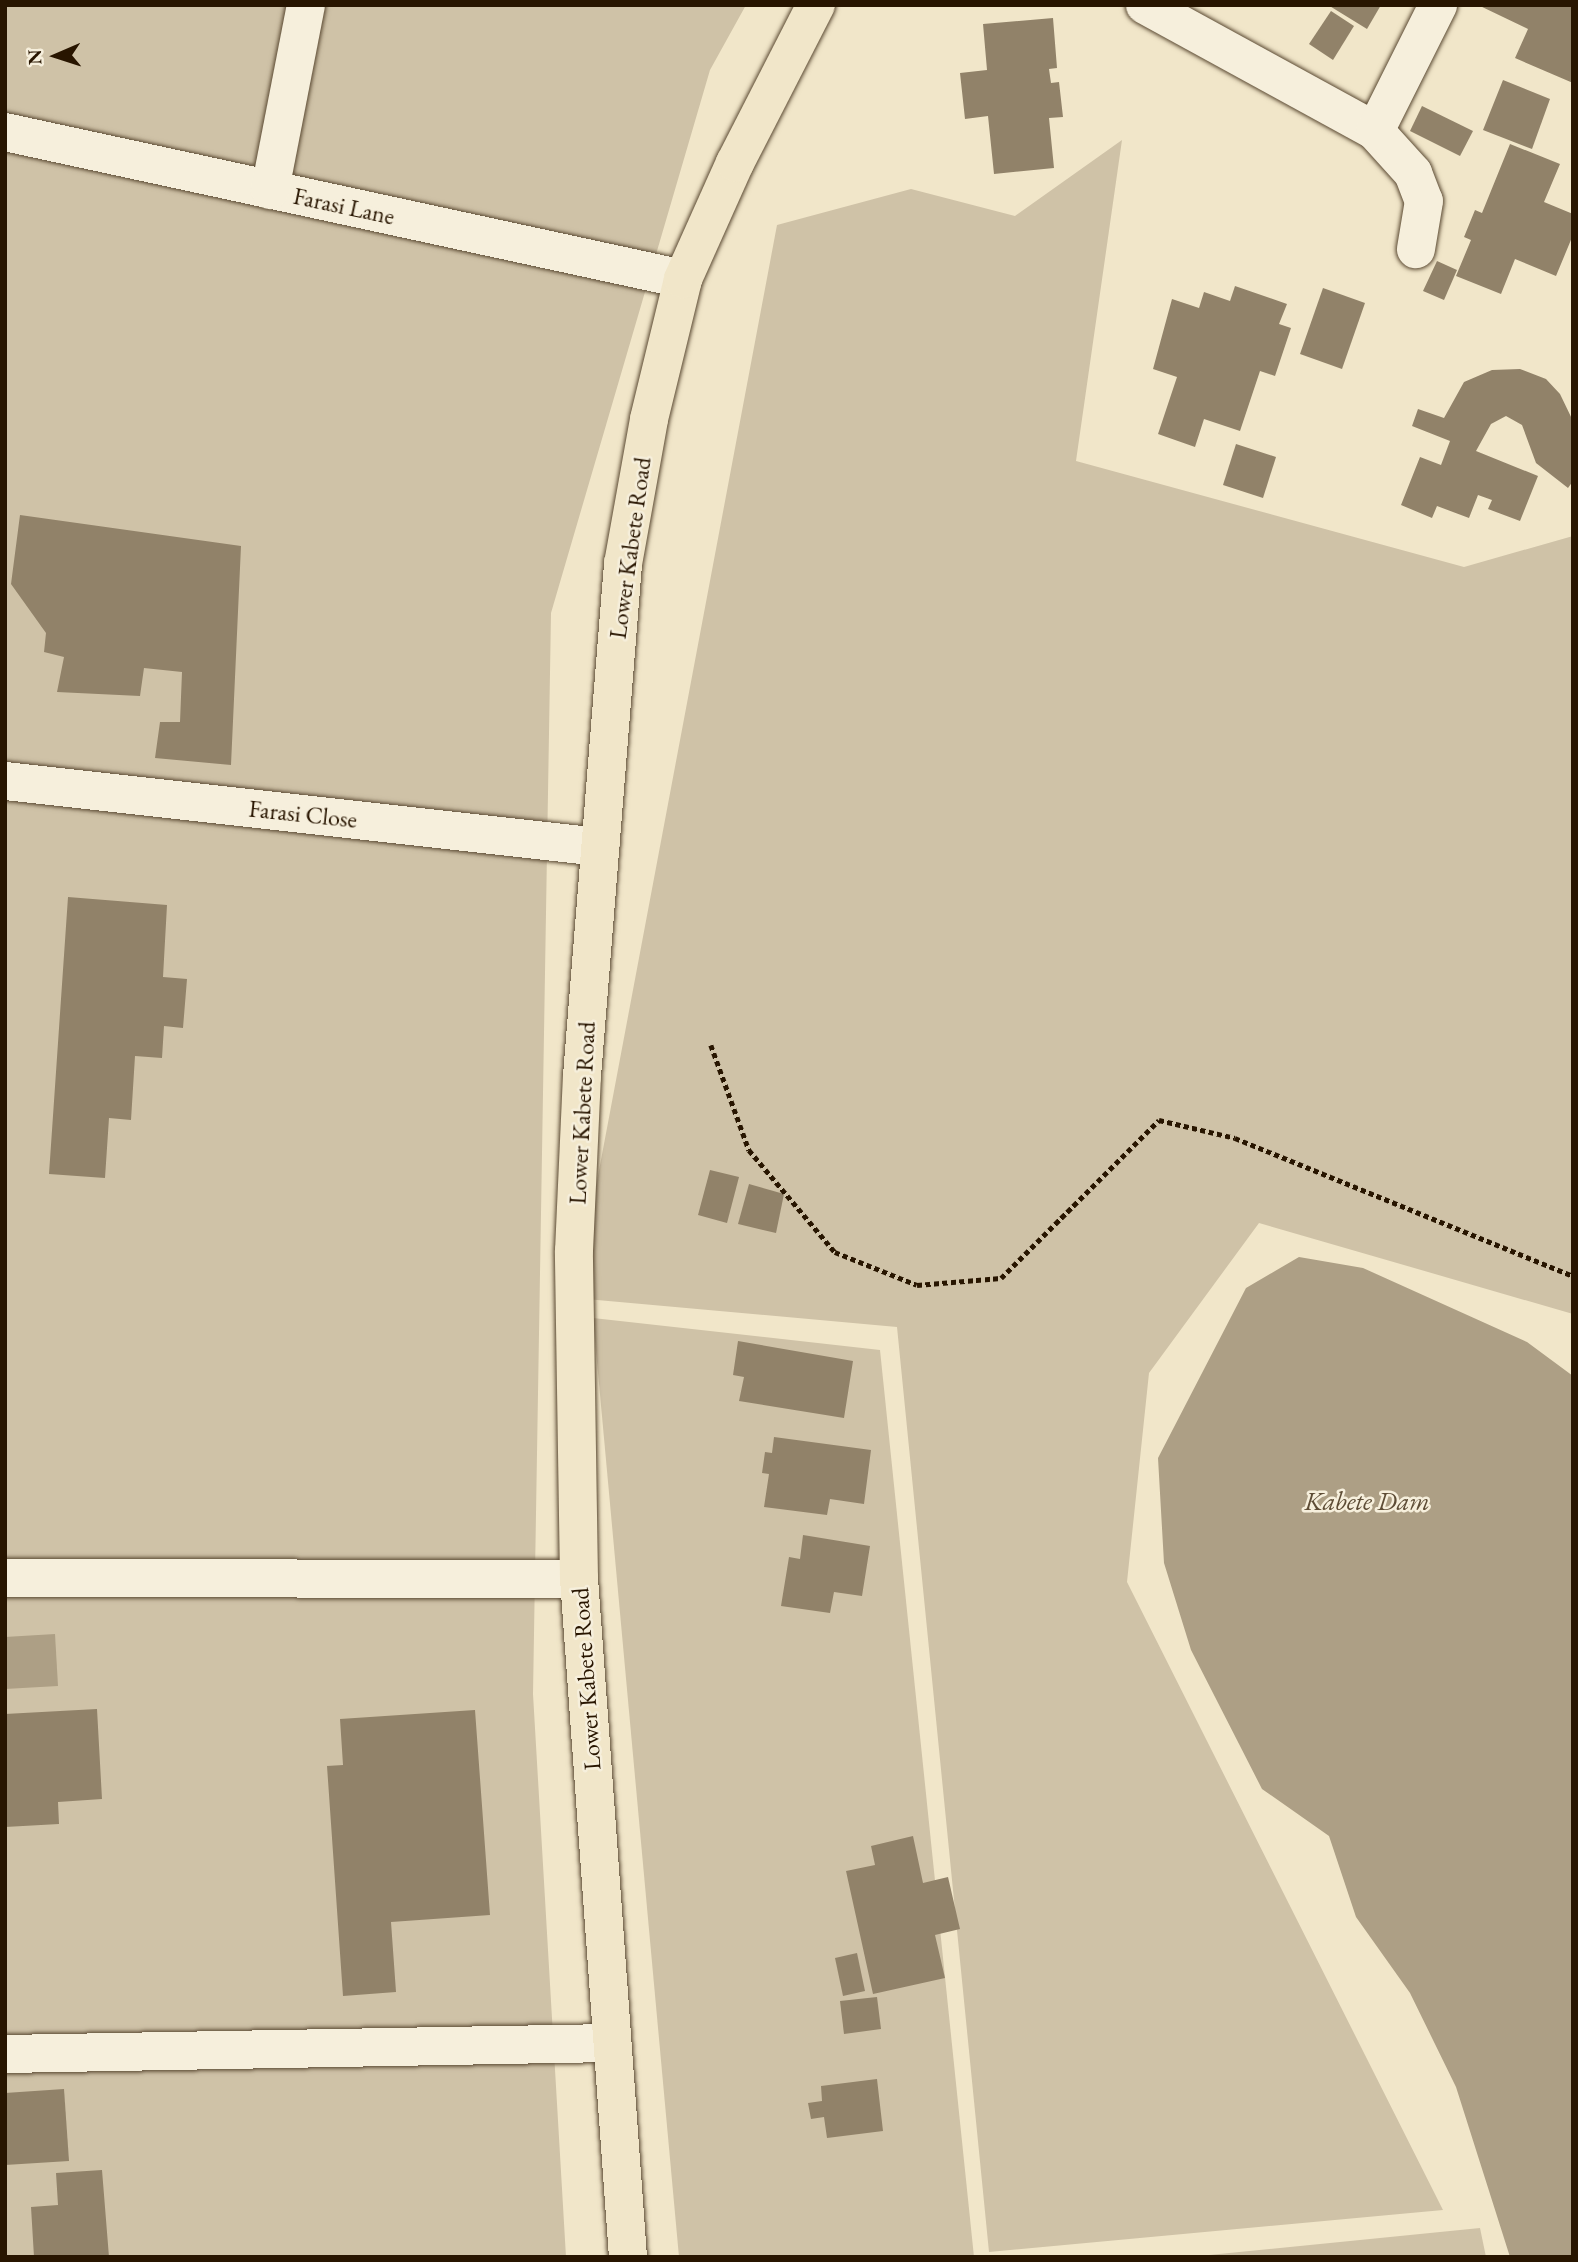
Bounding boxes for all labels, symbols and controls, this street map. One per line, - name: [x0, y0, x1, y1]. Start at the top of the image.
- north arrow: [21, 21, 91, 91]
- text: N: [22, 49, 47, 65]
- street label: Farasi Lane: [291, 181, 397, 231]
- street label: Lower Kabete Road: [603, 455, 657, 641]
- street label: Farasi Close: [247, 794, 359, 834]
- street label: Lower Kabete Road: [563, 1021, 601, 1205]
- water label: Kabete Dam: [1305, 1486, 1429, 1518]
- street label: Lower Kabete Road: [565, 1587, 607, 1771]

